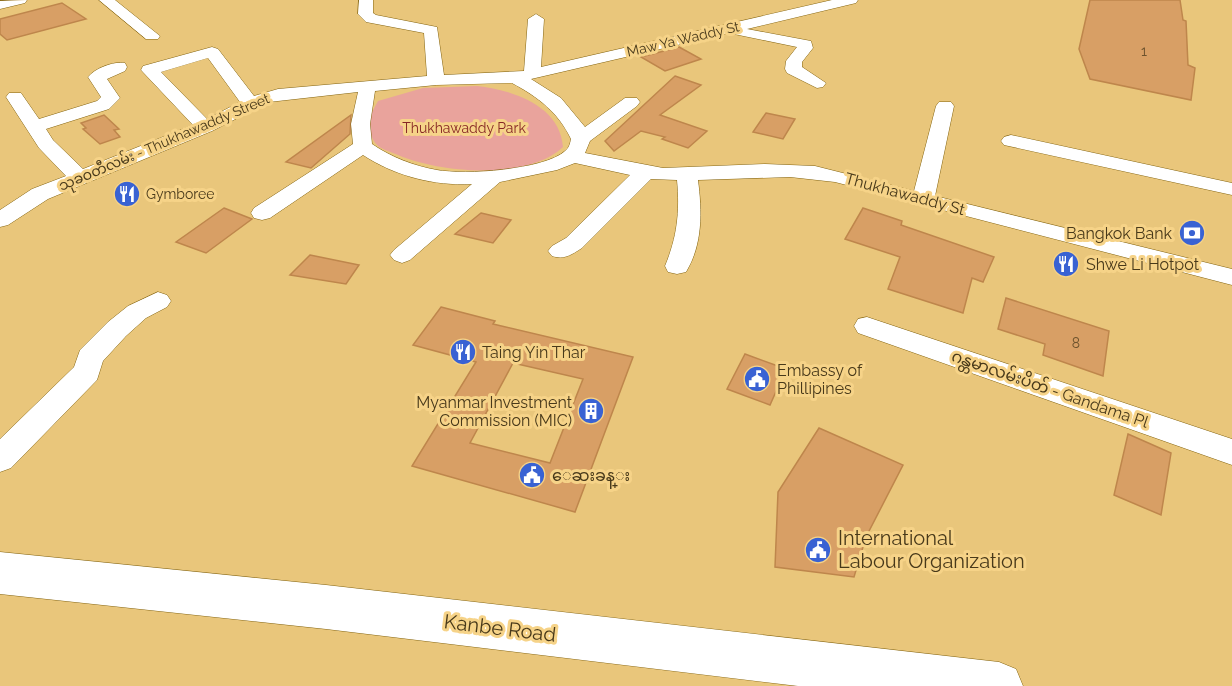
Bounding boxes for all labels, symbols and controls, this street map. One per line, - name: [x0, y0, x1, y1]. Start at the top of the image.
- street label: Maw Ya Waddy St: [625, 18, 741, 60]
- house number: 1: [1141, 43, 1147, 59]
- street label: သုခဝတီလမ်း - Thukhawaddy Street: [55, 88, 274, 197]
- park label: Thukhawaddy Park: [402, 120, 526, 136]
- street label: Thukhawaddy St: [843, 169, 968, 219]
- restaurant icon: Gymboree: [112, 179, 142, 209]
- place label: Gymboree: [146, 186, 214, 202]
- bank icon: Bangkok Bank: [1177, 218, 1207, 248]
- place label: Bangkok Bank: [1066, 224, 1173, 243]
- restaurant icon: Shwe Li Hotpot: [1051, 249, 1081, 279]
- place label: Shwe Li Hotpot: [1086, 255, 1200, 274]
- house number: 8: [1072, 335, 1080, 351]
- restaurant icon: Taing Yin Thar: [448, 337, 478, 367]
- place label: Taing Yin Thar: [482, 343, 586, 362]
- street label: ဂန္တမာလမ်းပိတ် - Gandama Pl: [948, 344, 1152, 436]
- place label: Embassy of Phillipines: [777, 361, 863, 398]
- public building icon: Embassy of Phillipines: [742, 364, 772, 394]
- place label: Myanmar Investment Commission (MIC): [416, 393, 573, 430]
- building icon: Myanmar Investment Commission (MIC): [576, 396, 606, 426]
- public building icon: ေဆးခန္း: [517, 460, 547, 490]
- place label: ေဆးခန္း: [552, 466, 630, 489]
- place label: International Labour Organization: [838, 526, 1025, 573]
- public building icon: International Labour Organization: [803, 535, 833, 565]
- street label: Kanbe Road: [443, 609, 557, 647]

